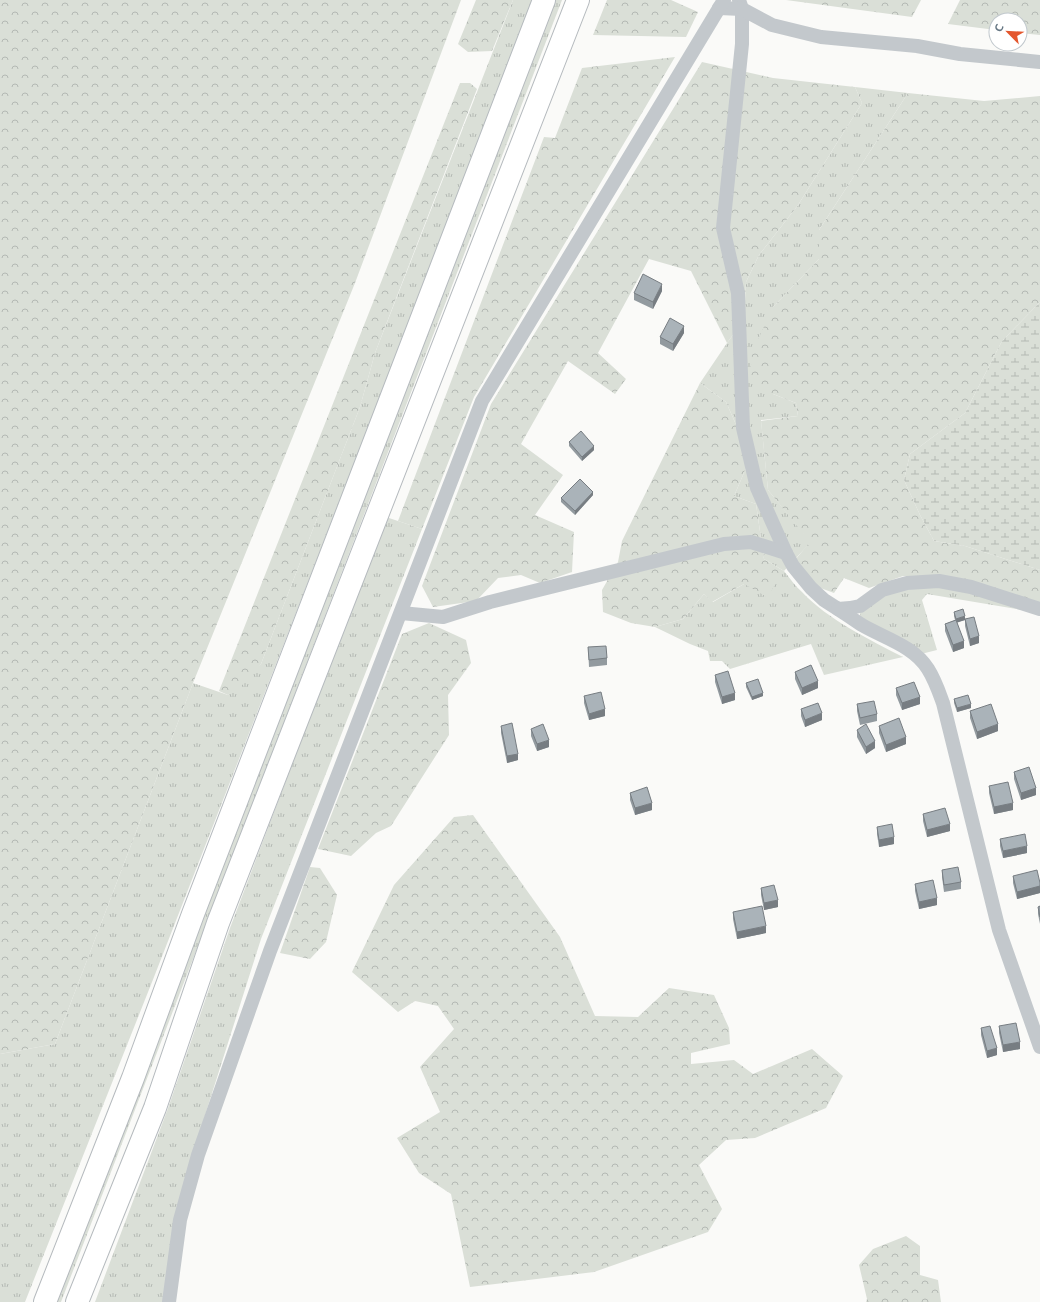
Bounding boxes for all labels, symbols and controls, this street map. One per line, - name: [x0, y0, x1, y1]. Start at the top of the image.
- north arrow: [988, 12, 1028, 52]
- text: С: [992, 22, 1006, 34]

